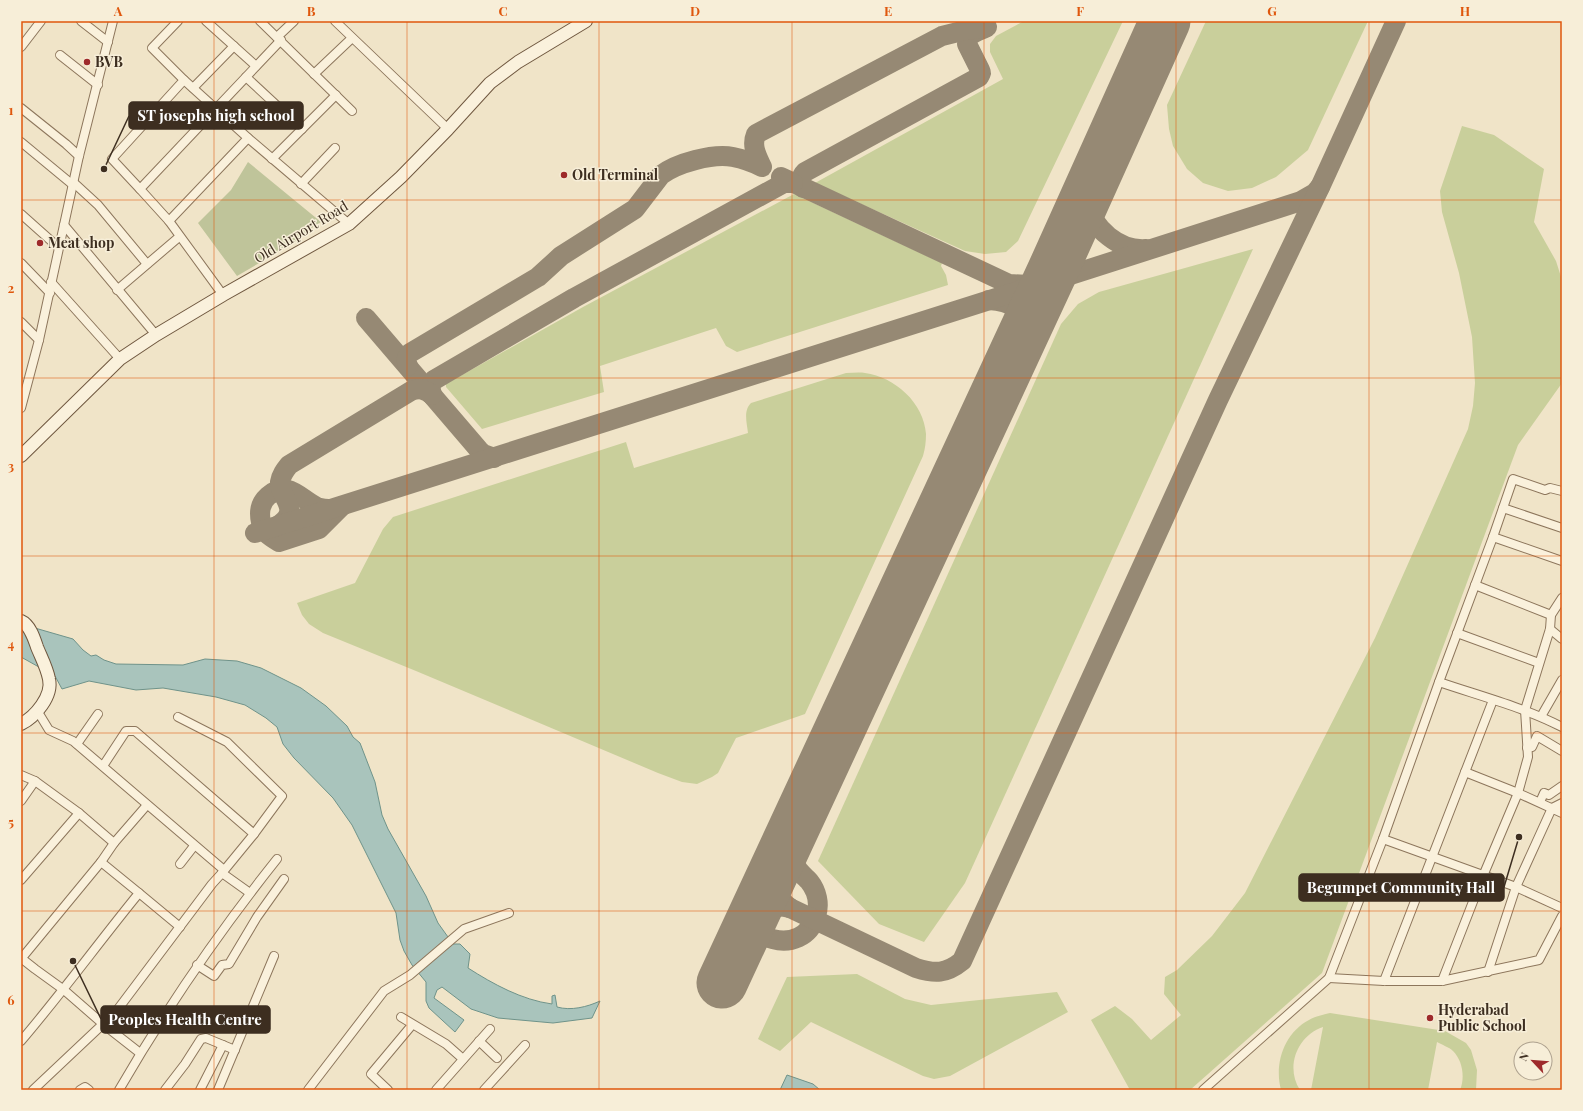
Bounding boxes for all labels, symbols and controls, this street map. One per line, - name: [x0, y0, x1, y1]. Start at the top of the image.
- text: A: [113, 2, 123, 19]
- text: B: [307, 2, 316, 19]
- text: C: [498, 2, 508, 19]
- text: D: [690, 2, 700, 19]
- text: E: [884, 2, 892, 19]
- text: F: [1076, 2, 1084, 19]
- text: G: [1267, 2, 1277, 19]
- text: H: [1460, 2, 1470, 19]
- place label: BVB: [95, 52, 123, 71]
- marker: BVB: [82, 57, 92, 67]
- text: 1: [9, 101, 14, 118]
- callout: ST josephs high school: [129, 102, 303, 129]
- text: ST josephs high school: [137, 105, 295, 125]
- place label: Old Terminal: [572, 165, 659, 184]
- marker: Old Terminal: [559, 170, 569, 180]
- street label: Old Airport Road: [250, 196, 351, 267]
- place label: Meat shop: [48, 233, 114, 252]
- marker: Meat shop: [35, 238, 45, 248]
- text: 2: [8, 279, 15, 296]
- text: 3: [8, 457, 14, 474]
- text: 4: [8, 635, 15, 652]
- text: 5: [8, 813, 14, 830]
- callout: Begumpet Community Hall: [1299, 874, 1504, 901]
- text: Begumpet Community Hall: [1307, 877, 1495, 897]
- text: 6: [7, 991, 15, 1008]
- place label: Hyderabad Public School: [1438, 1000, 1527, 1035]
- callout: Peoples Health Centre: [101, 1006, 270, 1033]
- text: Peoples Health Centre: [108, 1009, 262, 1029]
- marker: Hyderabad Public School: [1425, 1013, 1435, 1023]
- north arrow: [1513, 1041, 1553, 1081]
- text: N: [1515, 1049, 1532, 1063]

